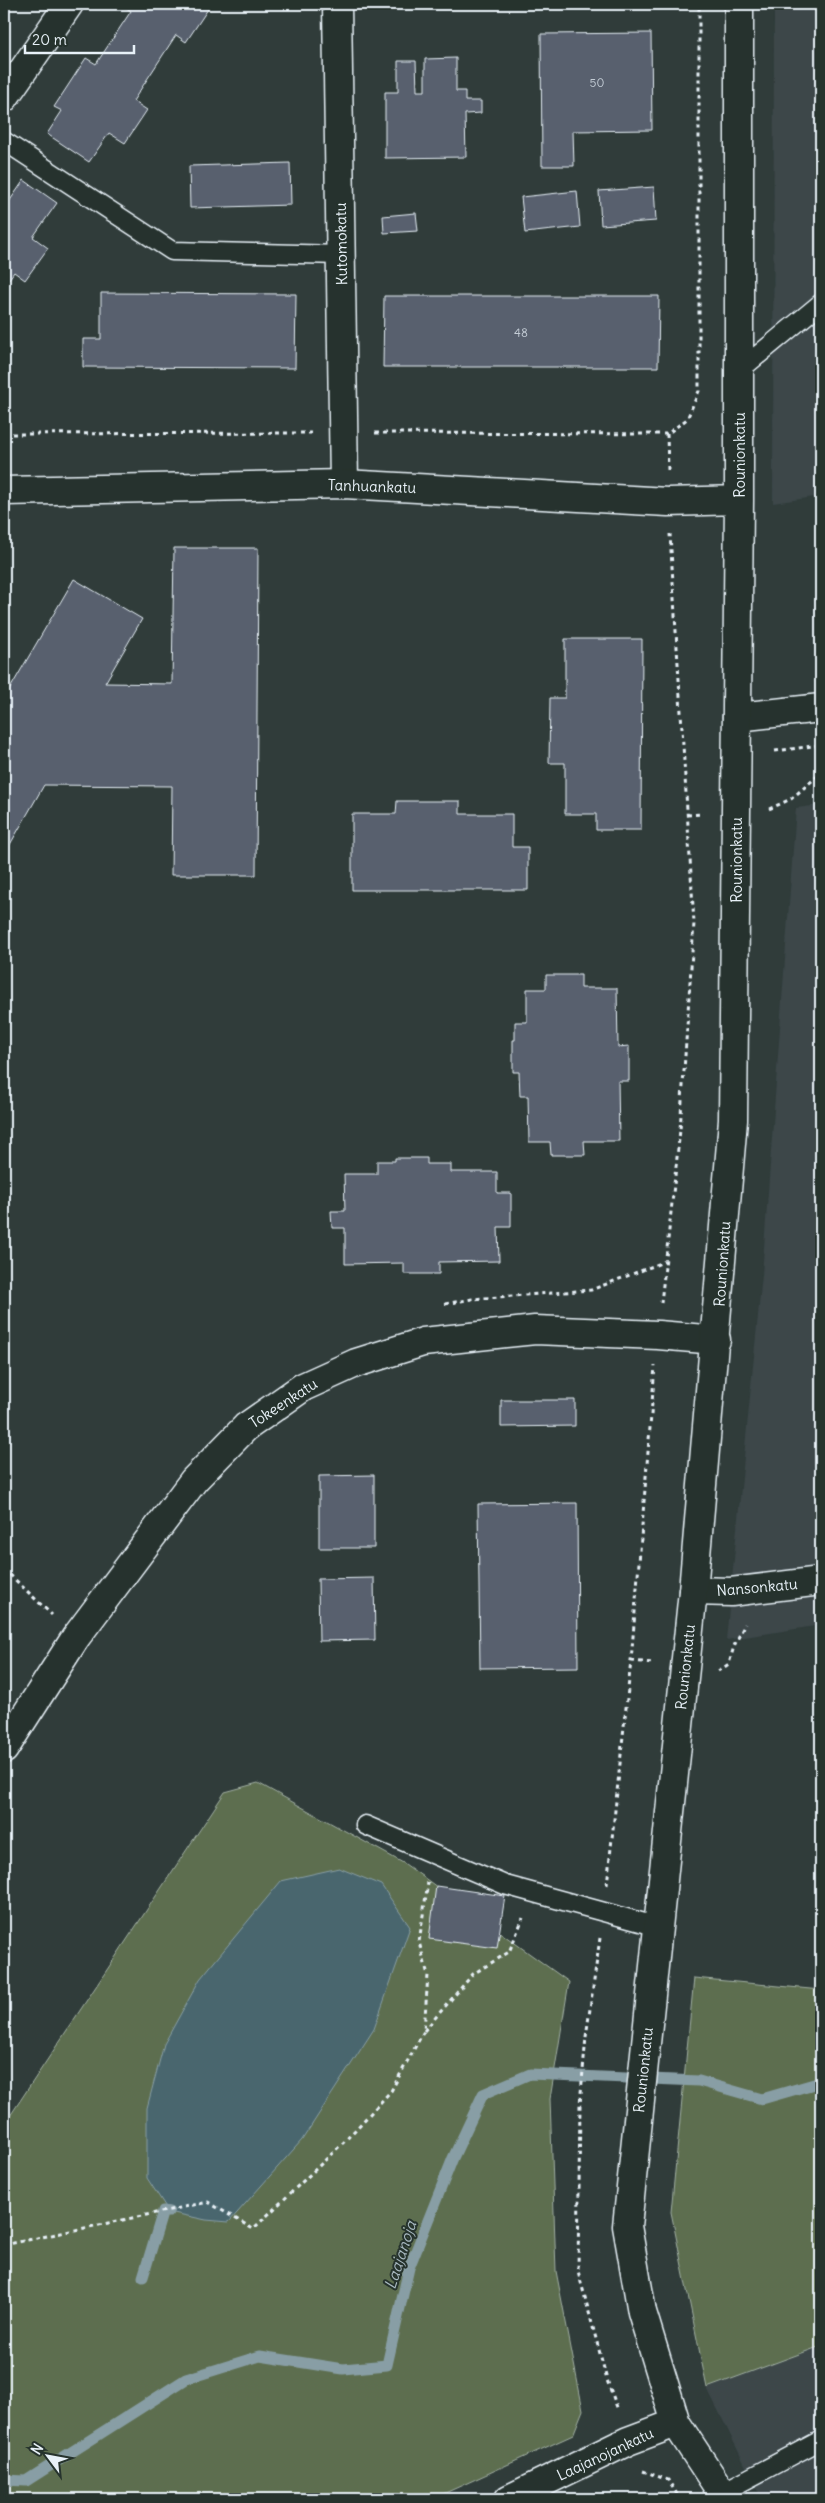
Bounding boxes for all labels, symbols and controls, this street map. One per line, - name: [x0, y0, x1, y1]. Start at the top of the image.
- scale bar: [25, 22, 134, 54]
- text: 20 m: [32, 30, 67, 49]
- house number: 50: [590, 75, 605, 90]
- street label: Kutomokatu: [331, 202, 351, 286]
- house number: 48: [514, 325, 528, 340]
- street label: Rounionkatu: [730, 412, 749, 498]
- street label: Tanhuankatu: [327, 475, 417, 497]
- street label: Rounionkatu: [727, 817, 746, 903]
- street label: Rounionkatu: [710, 1220, 734, 1307]
- street label: Tokeenkatu: [245, 1374, 321, 1432]
- street label: Nansonkatu: [716, 1574, 799, 1600]
- street label: Rounionkatu: [671, 1623, 699, 1711]
- street label: Rounionkatu: [629, 2026, 657, 2114]
- water label: Laajanoja: [380, 2218, 421, 2292]
- street label: Laajanojankatu: [554, 2423, 657, 2485]
- north arrow: [22, 2430, 72, 2480]
- text: N: [27, 2440, 47, 2458]

